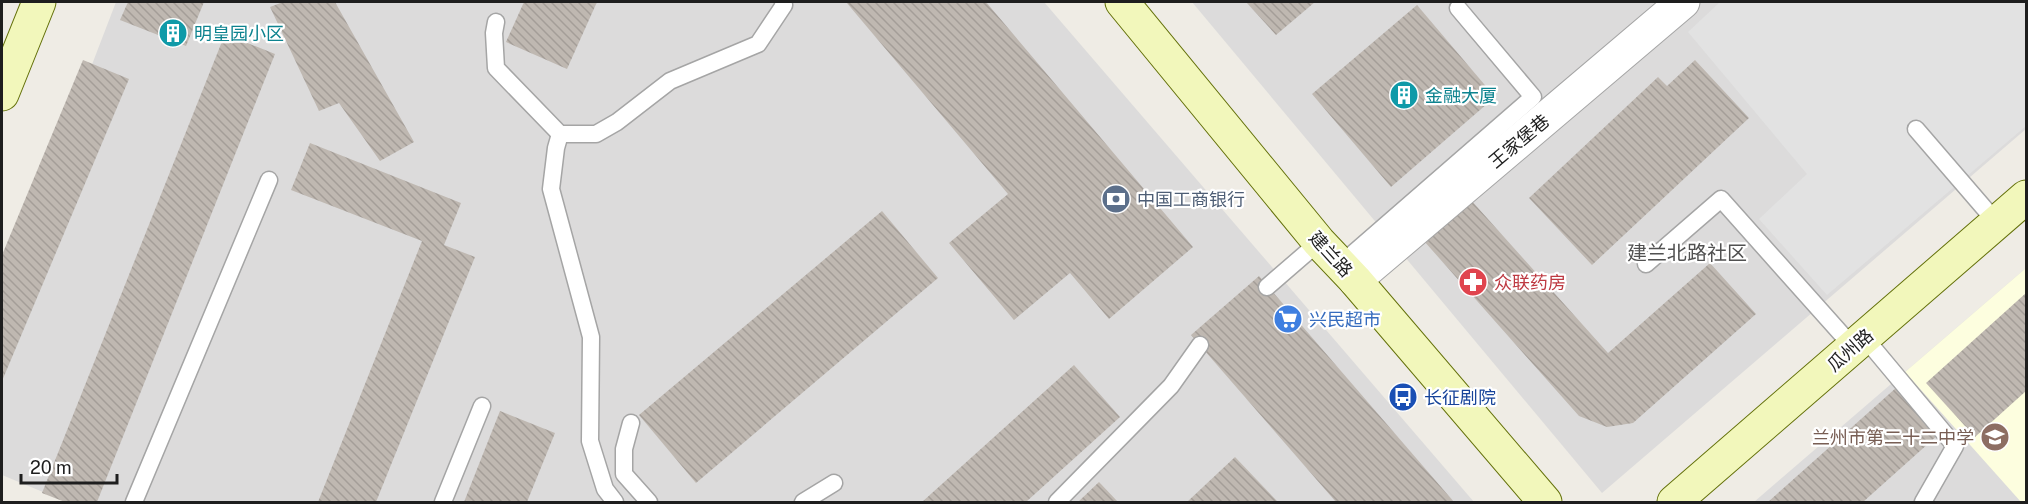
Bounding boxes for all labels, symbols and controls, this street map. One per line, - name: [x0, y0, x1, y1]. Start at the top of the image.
- building icon: 明皇园小区: [157, 17, 189, 49]
- place label: 明皇园小区: [194, 23, 284, 44]
- building icon: 金融大厦: [1388, 79, 1420, 111]
- place label: 金融大厦: [1425, 85, 1497, 106]
- street label: 王家堡巷: [1485, 110, 1553, 172]
- bank icon: 中国工商银行: [1100, 183, 1132, 215]
- place label: 中国工商银行: [1137, 189, 1245, 210]
- street label: 建兰路: [1305, 227, 1357, 281]
- district label: 建兰北路社区: [1627, 241, 1747, 265]
- pharmacy icon: 众联药房: [1457, 266, 1489, 298]
- place label: 众联药房: [1494, 272, 1566, 293]
- supermarket icon: 兴民超市: [1272, 303, 1304, 335]
- place label: 兴民超市: [1309, 309, 1381, 330]
- street label: 瓜州路: [1823, 324, 1877, 376]
- bus stop icon: 长征剧院: [1387, 381, 1419, 413]
- place label: 长征剧院: [1424, 387, 1496, 408]
- school or university icon: 兰州市第二十二中学: [1979, 421, 2011, 453]
- place label: 兰州市第二十二中学: [1812, 427, 1974, 448]
- scale bar: [21, 447, 117, 485]
- text: 20 m: [30, 457, 72, 478]

